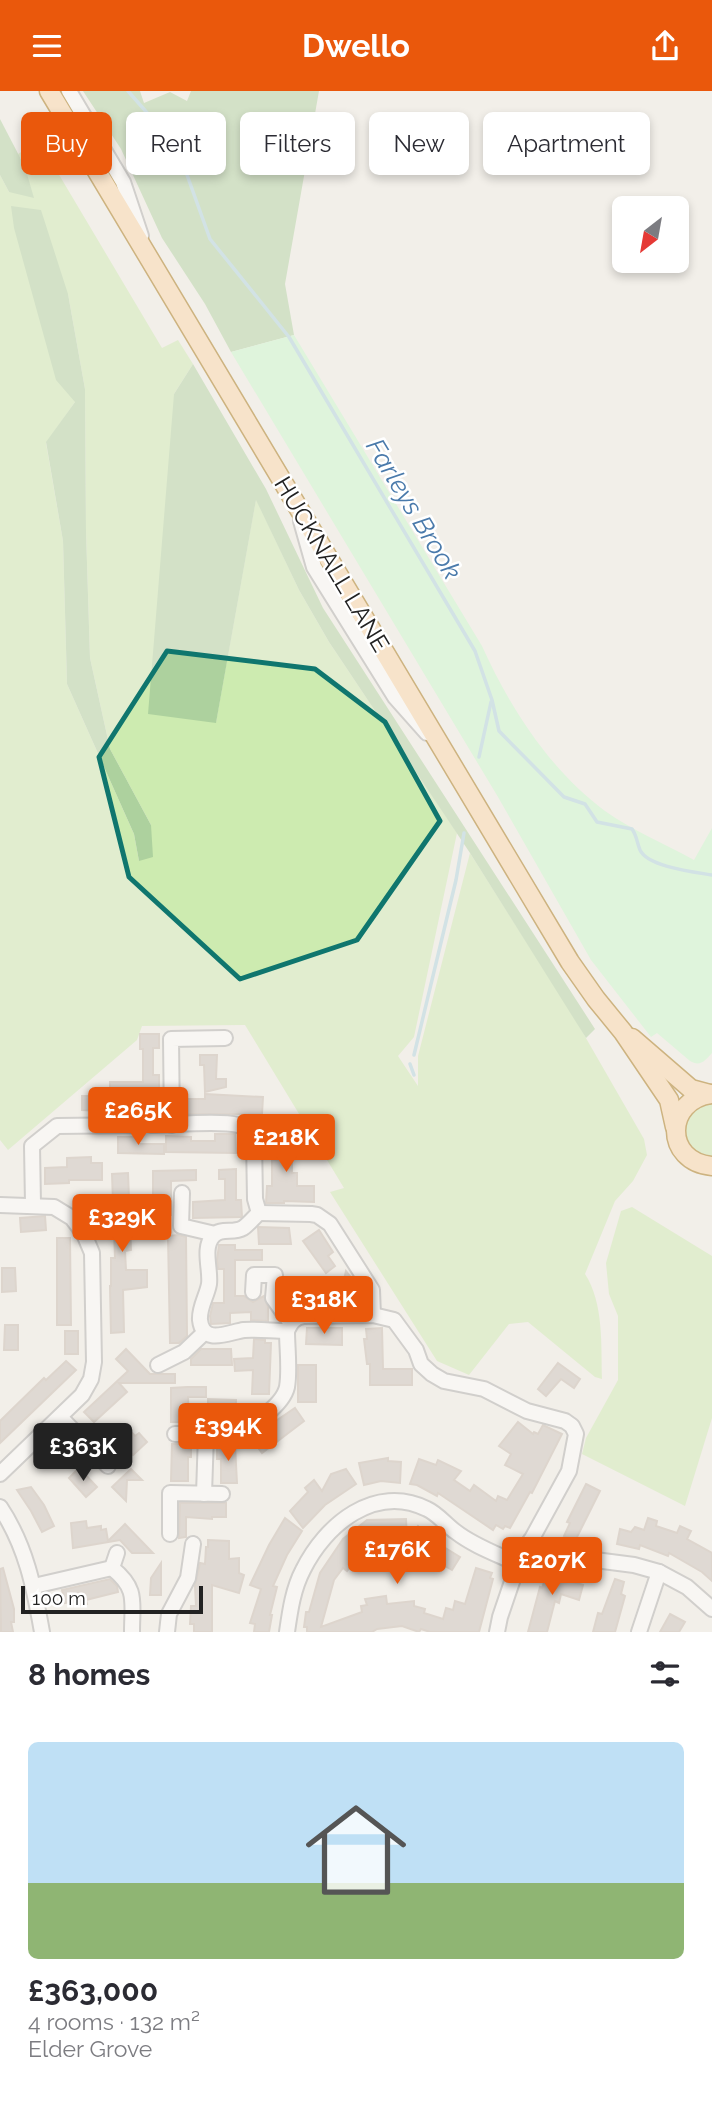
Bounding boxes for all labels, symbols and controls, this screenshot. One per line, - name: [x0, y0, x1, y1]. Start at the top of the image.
- icon: menu: [28, 27, 66, 65]
- text: Dwello: [302, 27, 410, 64]
- icon: share: [646, 27, 684, 65]
- chip: Buy: [21, 112, 112, 175]
- chip: Rent: [126, 112, 226, 175]
- chip: Filters: [240, 112, 355, 175]
- chip: New: [369, 112, 469, 175]
- chip: Apartment: [483, 112, 650, 175]
- north arrow: [612, 196, 690, 273]
- map controls: [612, 196, 689, 273]
- water label: Farleys Brook: [360, 433, 468, 585]
- street label: HUCKNALL LANE: [268, 471, 396, 657]
- pin: £265K: [89, 1087, 187, 1147]
- text: £265K: [104, 1096, 172, 1123]
- pin: £218K: [237, 1115, 335, 1174]
- text: £218K: [253, 1123, 319, 1150]
- pin: £329K: [73, 1195, 171, 1254]
- text: £329K: [88, 1203, 156, 1230]
- pin: £318K: [275, 1277, 373, 1336]
- text: £318K: [291, 1285, 357, 1312]
- pin: £394K: [179, 1403, 277, 1463]
- text: £394K: [194, 1412, 262, 1439]
- pin: £363K: [34, 1423, 132, 1483]
- text: £363K: [49, 1432, 117, 1459]
- pin: £176K: [348, 1527, 446, 1586]
- text: £176K: [364, 1535, 430, 1562]
- pin: £207K: [503, 1537, 601, 1597]
- text: £207K: [518, 1546, 586, 1573]
- scale bar: [21, 1583, 203, 1615]
- text: 100 m: [32, 1587, 86, 1609]
- icon: filters: [646, 1655, 684, 1693]
- text: 8 homes: [28, 1657, 150, 1692]
- icon: home: [293, 1787, 419, 1913]
- text: £363,000: [28, 1973, 158, 2008]
- text: 4 rooms · 132 m²: [28, 2008, 200, 2035]
- text: Elder Grove: [28, 2035, 152, 2062]

